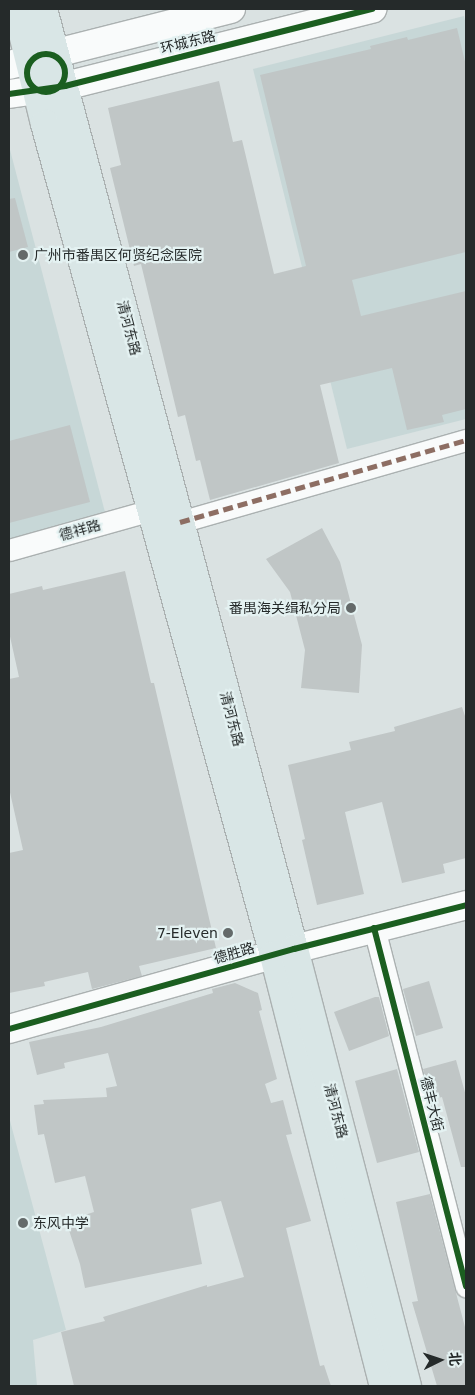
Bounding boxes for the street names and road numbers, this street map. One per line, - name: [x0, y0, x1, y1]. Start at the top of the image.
- street label: 环城东路: [159, 27, 217, 57]
- street label: 清河东路: [114, 299, 144, 357]
- street label: 德祥路: [57, 516, 103, 544]
- street label: 清河东路: [217, 690, 247, 748]
- street label: 德胜路: [211, 939, 257, 967]
- street label: 德丰大街: [417, 1075, 447, 1133]
- street label: 清河东路: [321, 1082, 351, 1140]

